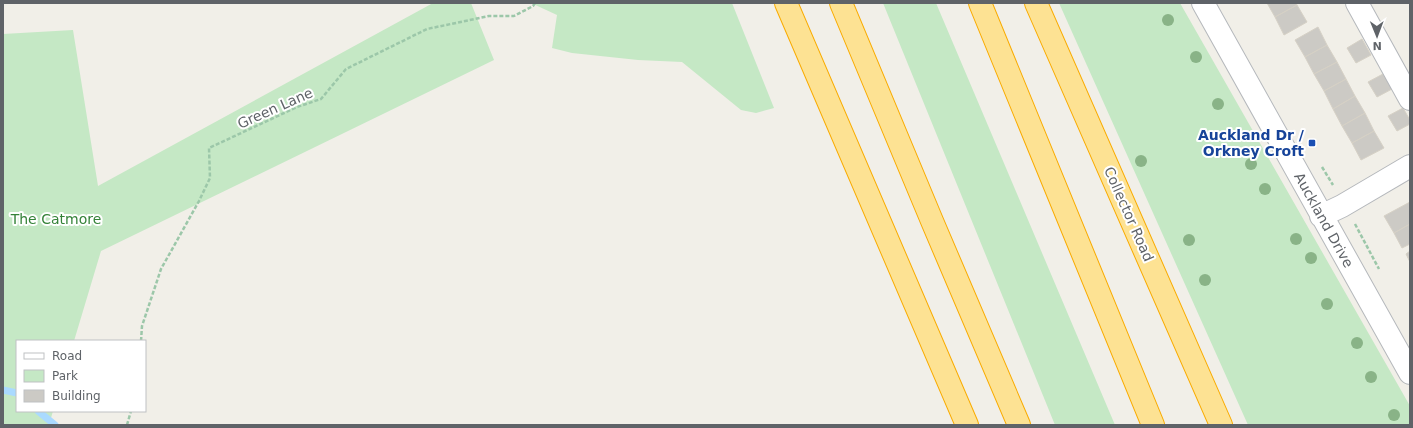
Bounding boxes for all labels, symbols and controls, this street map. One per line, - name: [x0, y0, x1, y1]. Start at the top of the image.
- north arrow: [1357, 16, 1397, 56]
- text: N: [1372, 39, 1382, 52]
- street label: Green Lane: [235, 84, 315, 132]
- place label: Auckland Dr / Orkney Croft: [1198, 127, 1305, 159]
- marker: Auckland Dr / Orkney Croft: [1307, 138, 1317, 148]
- street label: Collector Road: [1101, 164, 1157, 264]
- street label: Auckland Drive: [1291, 170, 1357, 270]
- park label: The Catmore: [10, 211, 101, 227]
- legend: [16, 340, 146, 412]
- text: Road: [52, 349, 82, 363]
- text: Park: [52, 369, 78, 383]
- text: Building: [52, 389, 101, 403]

